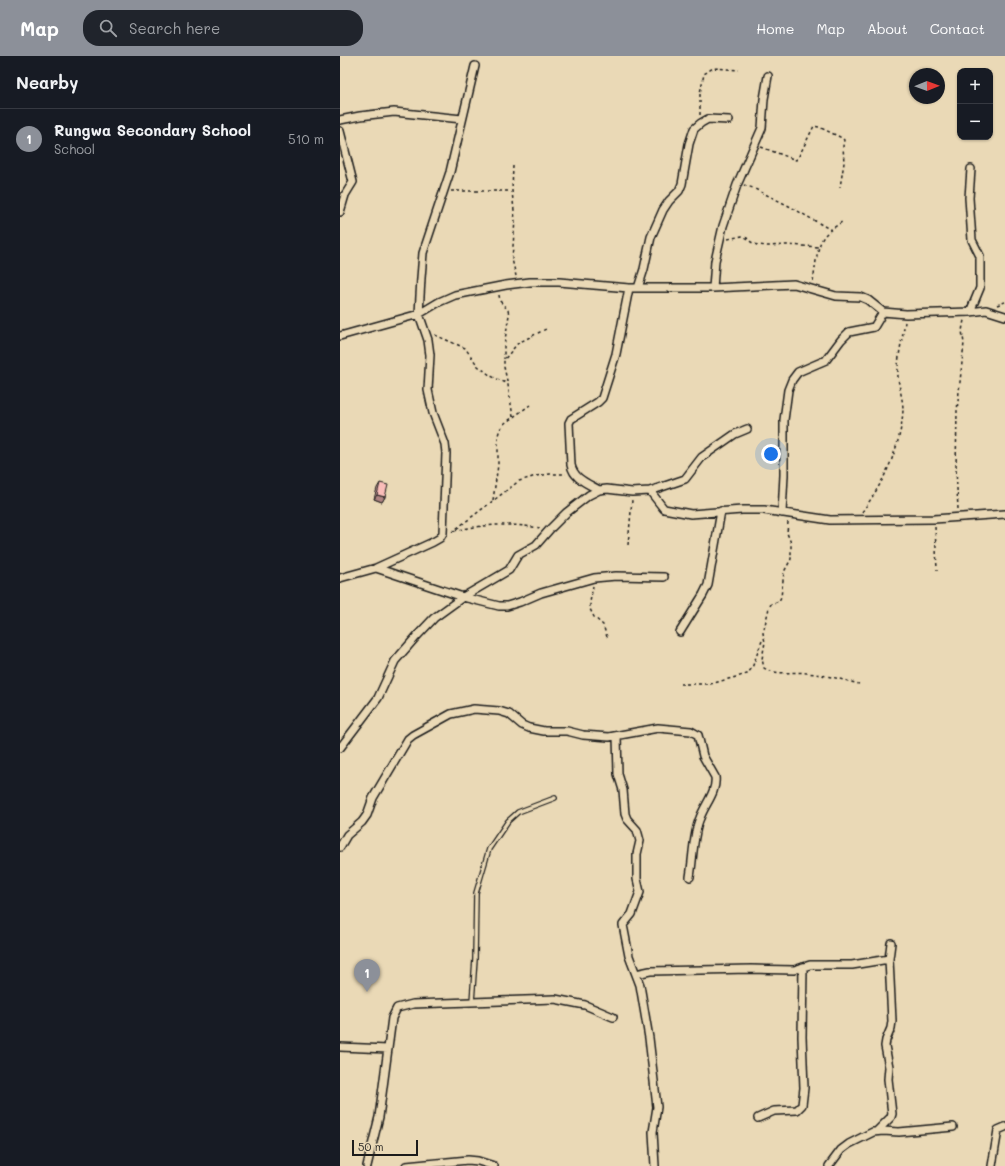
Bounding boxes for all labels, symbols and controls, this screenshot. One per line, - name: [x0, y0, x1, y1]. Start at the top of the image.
- search box: [83, 10, 363, 46]
- text: Map: [20, 16, 59, 41]
- icon: search: [97, 17, 119, 39]
- text: Search here: [129, 18, 220, 38]
- text: Home: [756, 19, 794, 38]
- text: Map: [816, 19, 845, 38]
- text: About: [867, 19, 908, 38]
- text: Contact: [930, 19, 985, 38]
- north arrow: [909, 68, 945, 104]
- map controls: [957, 68, 993, 140]
- button: +: [957, 68, 993, 104]
- text: Nearby: [16, 71, 78, 93]
- button: −: [957, 104, 993, 140]
- text: Rungwa Secondary School: [54, 120, 251, 140]
- text: 1: [26, 130, 32, 147]
- text: 510 m: [288, 130, 324, 147]
- text: School: [54, 140, 95, 157]
- your location: [761, 444, 781, 464]
- pin: 1: [354, 959, 380, 992]
- scale bar: [352, 1138, 418, 1157]
- text: 50 m: [358, 1139, 384, 1154]

